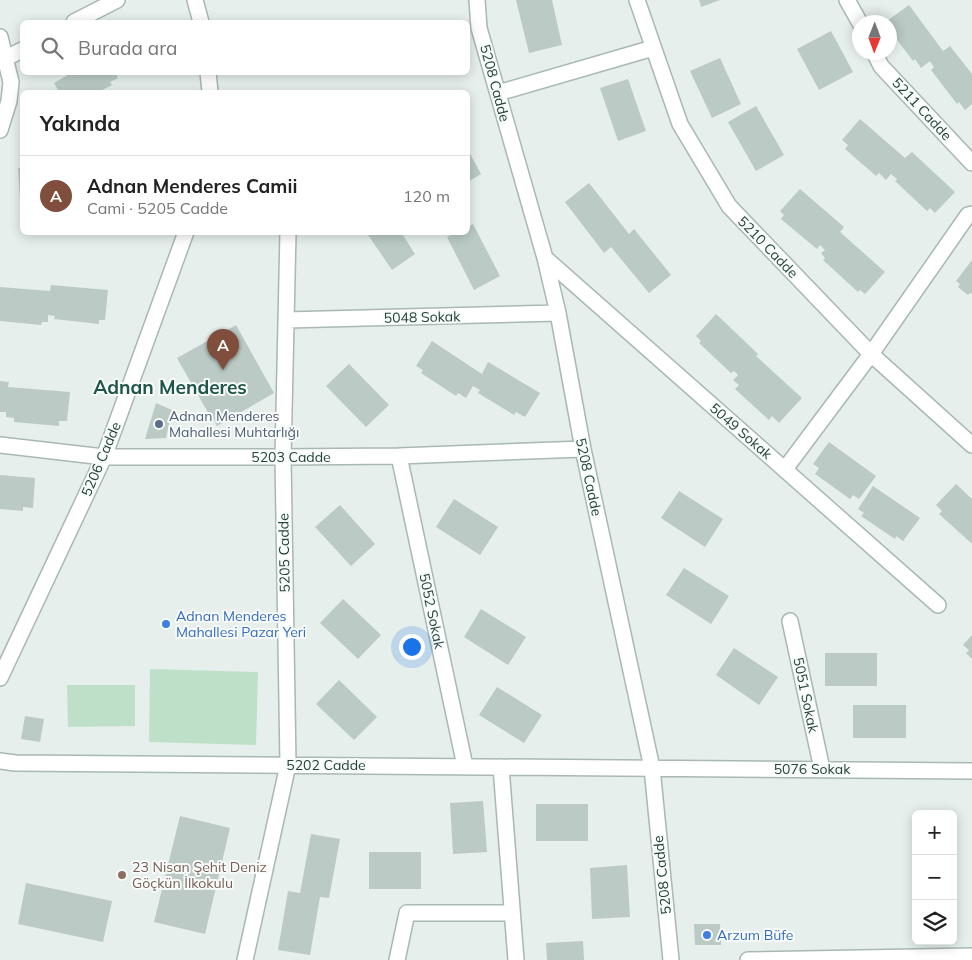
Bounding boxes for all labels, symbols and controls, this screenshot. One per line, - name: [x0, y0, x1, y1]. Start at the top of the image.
- north arrow: [852, 15, 897, 60]
- search box: [20, 20, 470, 75]
- icon: search: [38, 34, 66, 62]
- text: Burada ara: [78, 36, 177, 60]
- street label: 5208 Cadde: [476, 42, 514, 124]
- street label: 5211 Cadde: [888, 74, 956, 144]
- text: Yakında: [40, 110, 120, 136]
- text: Adnan Menderes Camii: [87, 174, 298, 198]
- text: A: [50, 186, 62, 206]
- text: 120 m: [403, 186, 450, 206]
- text: Cami · 5205 Cadde: [87, 198, 228, 218]
- street label: 5210 Cadde: [734, 212, 802, 282]
- street label: 5048 Sokak: [383, 307, 461, 327]
- pin: A: [207, 329, 239, 370]
- district label: Adnan Menderes: [93, 375, 247, 399]
- street label: 5049 Sokak: [706, 399, 776, 463]
- place label: Adnan Menderes Mahallesi Muhtarlığı: [169, 407, 299, 441]
- marker: Adnan Menderes Mahallesi Muhtarlığı: [153, 418, 165, 430]
- street label: 5206 Cadde: [77, 419, 125, 499]
- street label: 5208 Cadde: [572, 436, 606, 518]
- street label: 5203 Cadde: [251, 448, 331, 466]
- street label: 5205 Cadde: [274, 513, 294, 593]
- street label: 5052 Sokak: [415, 572, 449, 651]
- place label: Adnan Menderes Mahallesi Pazar Yeri: [176, 607, 306, 641]
- marker: Adnan Menderes Mahallesi Pazar Yeri: [160, 618, 172, 630]
- your location: [399, 634, 425, 660]
- street label: 5051 Sokak: [789, 656, 823, 735]
- street label: 5202 Cadde: [286, 756, 366, 774]
- street label: 5076 Sokak: [774, 760, 851, 778]
- map controls: [912, 810, 957, 945]
- button: +: [912, 810, 957, 855]
- street label: 5208 Cadde: [649, 835, 675, 915]
- button: −: [912, 855, 957, 900]
- place label: 23 Nisan Şehit Deniz Göçkün İlkokulu: [132, 858, 267, 892]
- marker: 23 Nisan Şehit Deniz Göçkün İlkokulu: [116, 869, 128, 881]
- button: layers: [912, 900, 957, 945]
- place label: Arzum Büfe: [717, 926, 793, 944]
- marker: Arzum Büfe: [701, 929, 713, 941]

